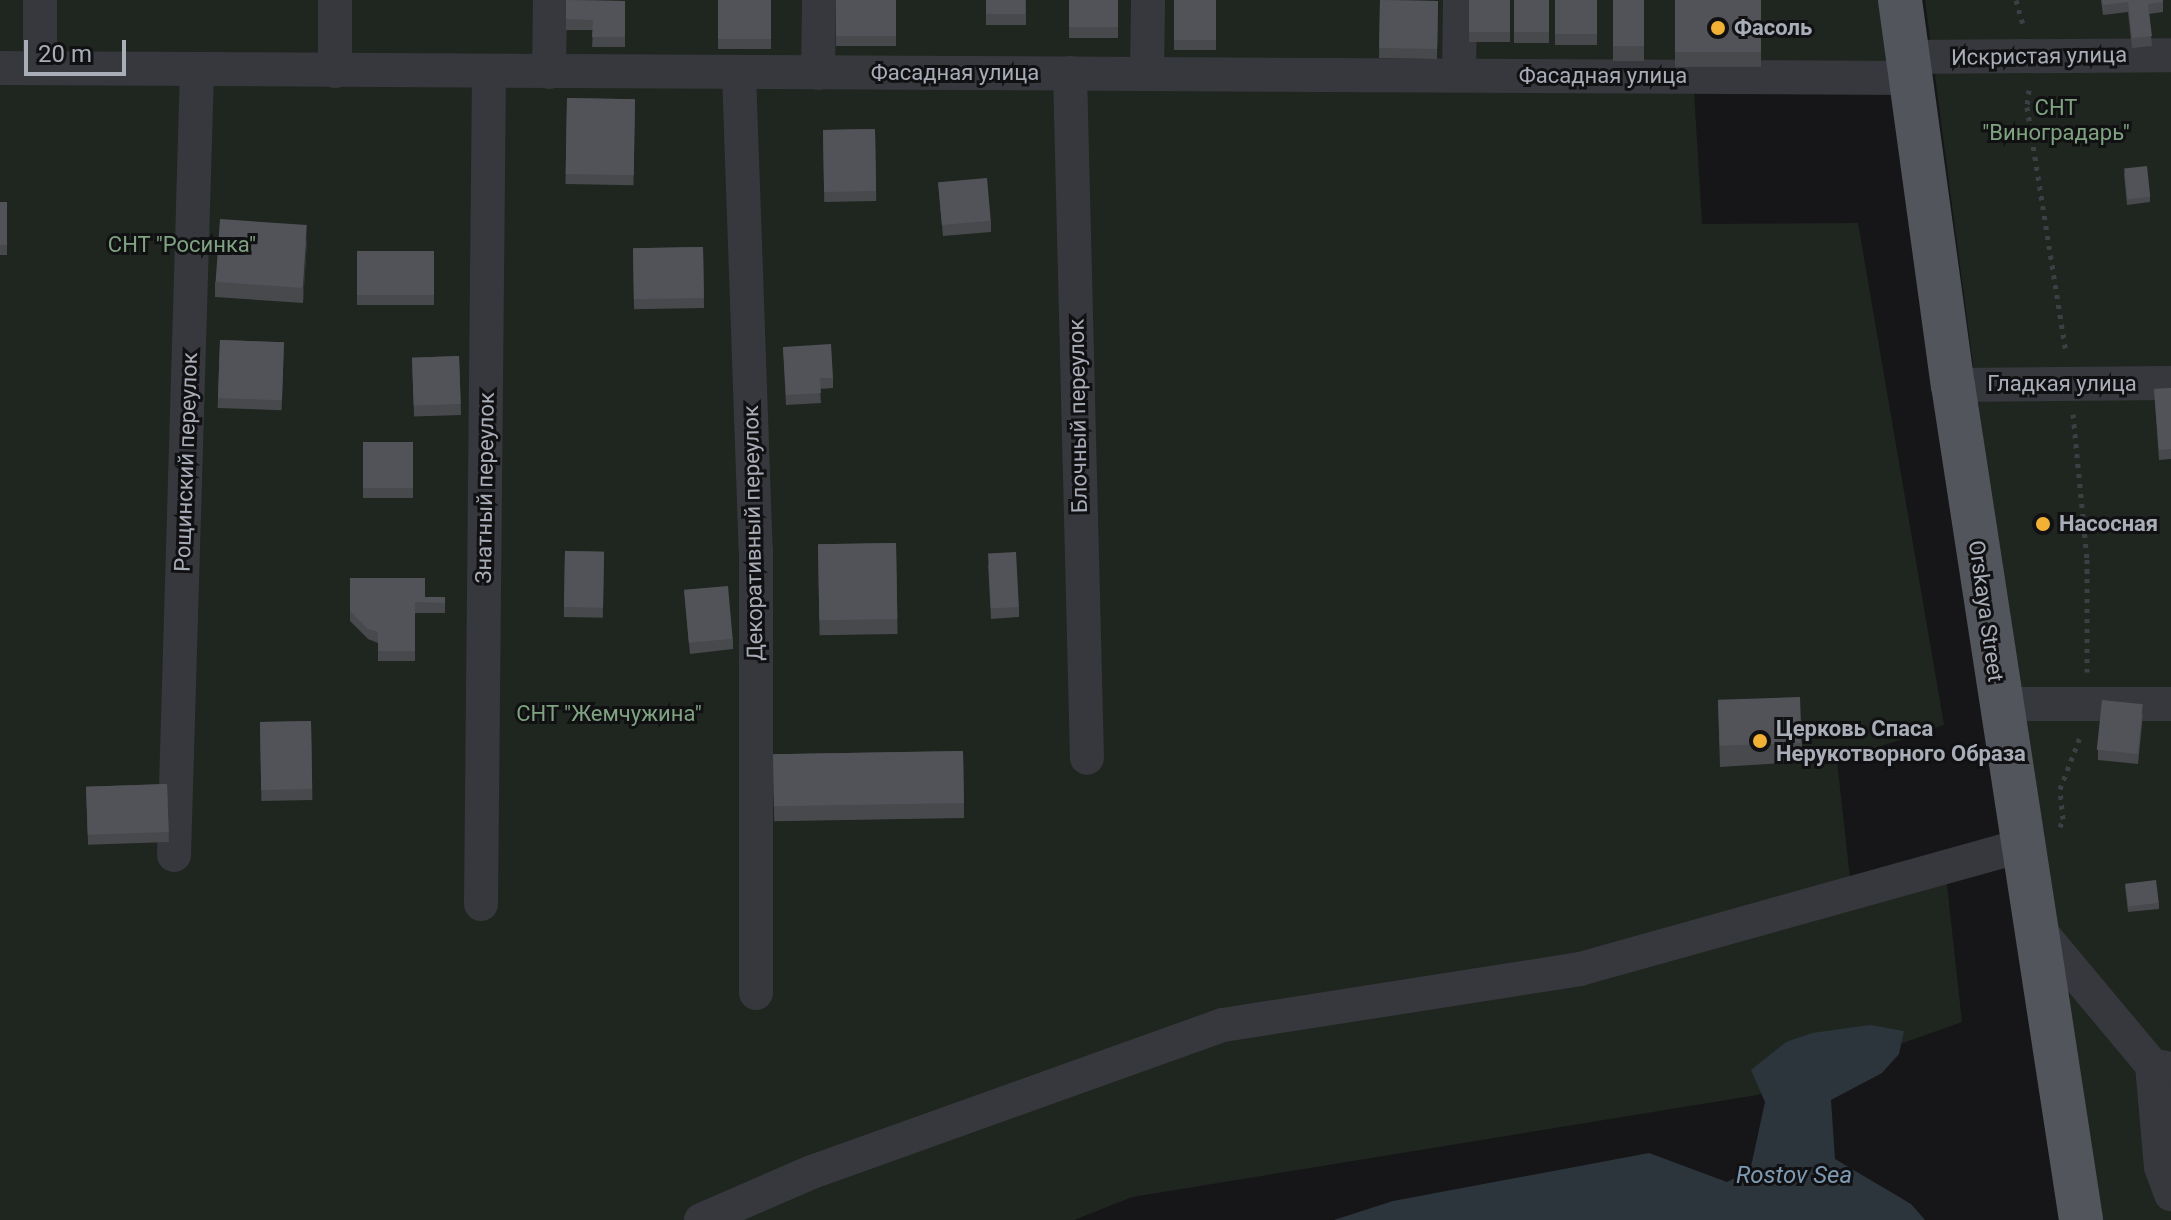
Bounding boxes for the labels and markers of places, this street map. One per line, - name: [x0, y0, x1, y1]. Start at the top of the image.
- place label: Фасоль: [1734, 15, 1812, 41]
- marker: Фасоль: [1709, 19, 1727, 37]
- place label: Насосная: [2059, 511, 2158, 537]
- marker: Насосная: [2034, 515, 2052, 533]
- place label: Церковь Спаса Нерукотворного Образа: [1776, 715, 2026, 766]
- marker: Церковь Спаса Нерукотворного Образа: [1751, 732, 1769, 750]

